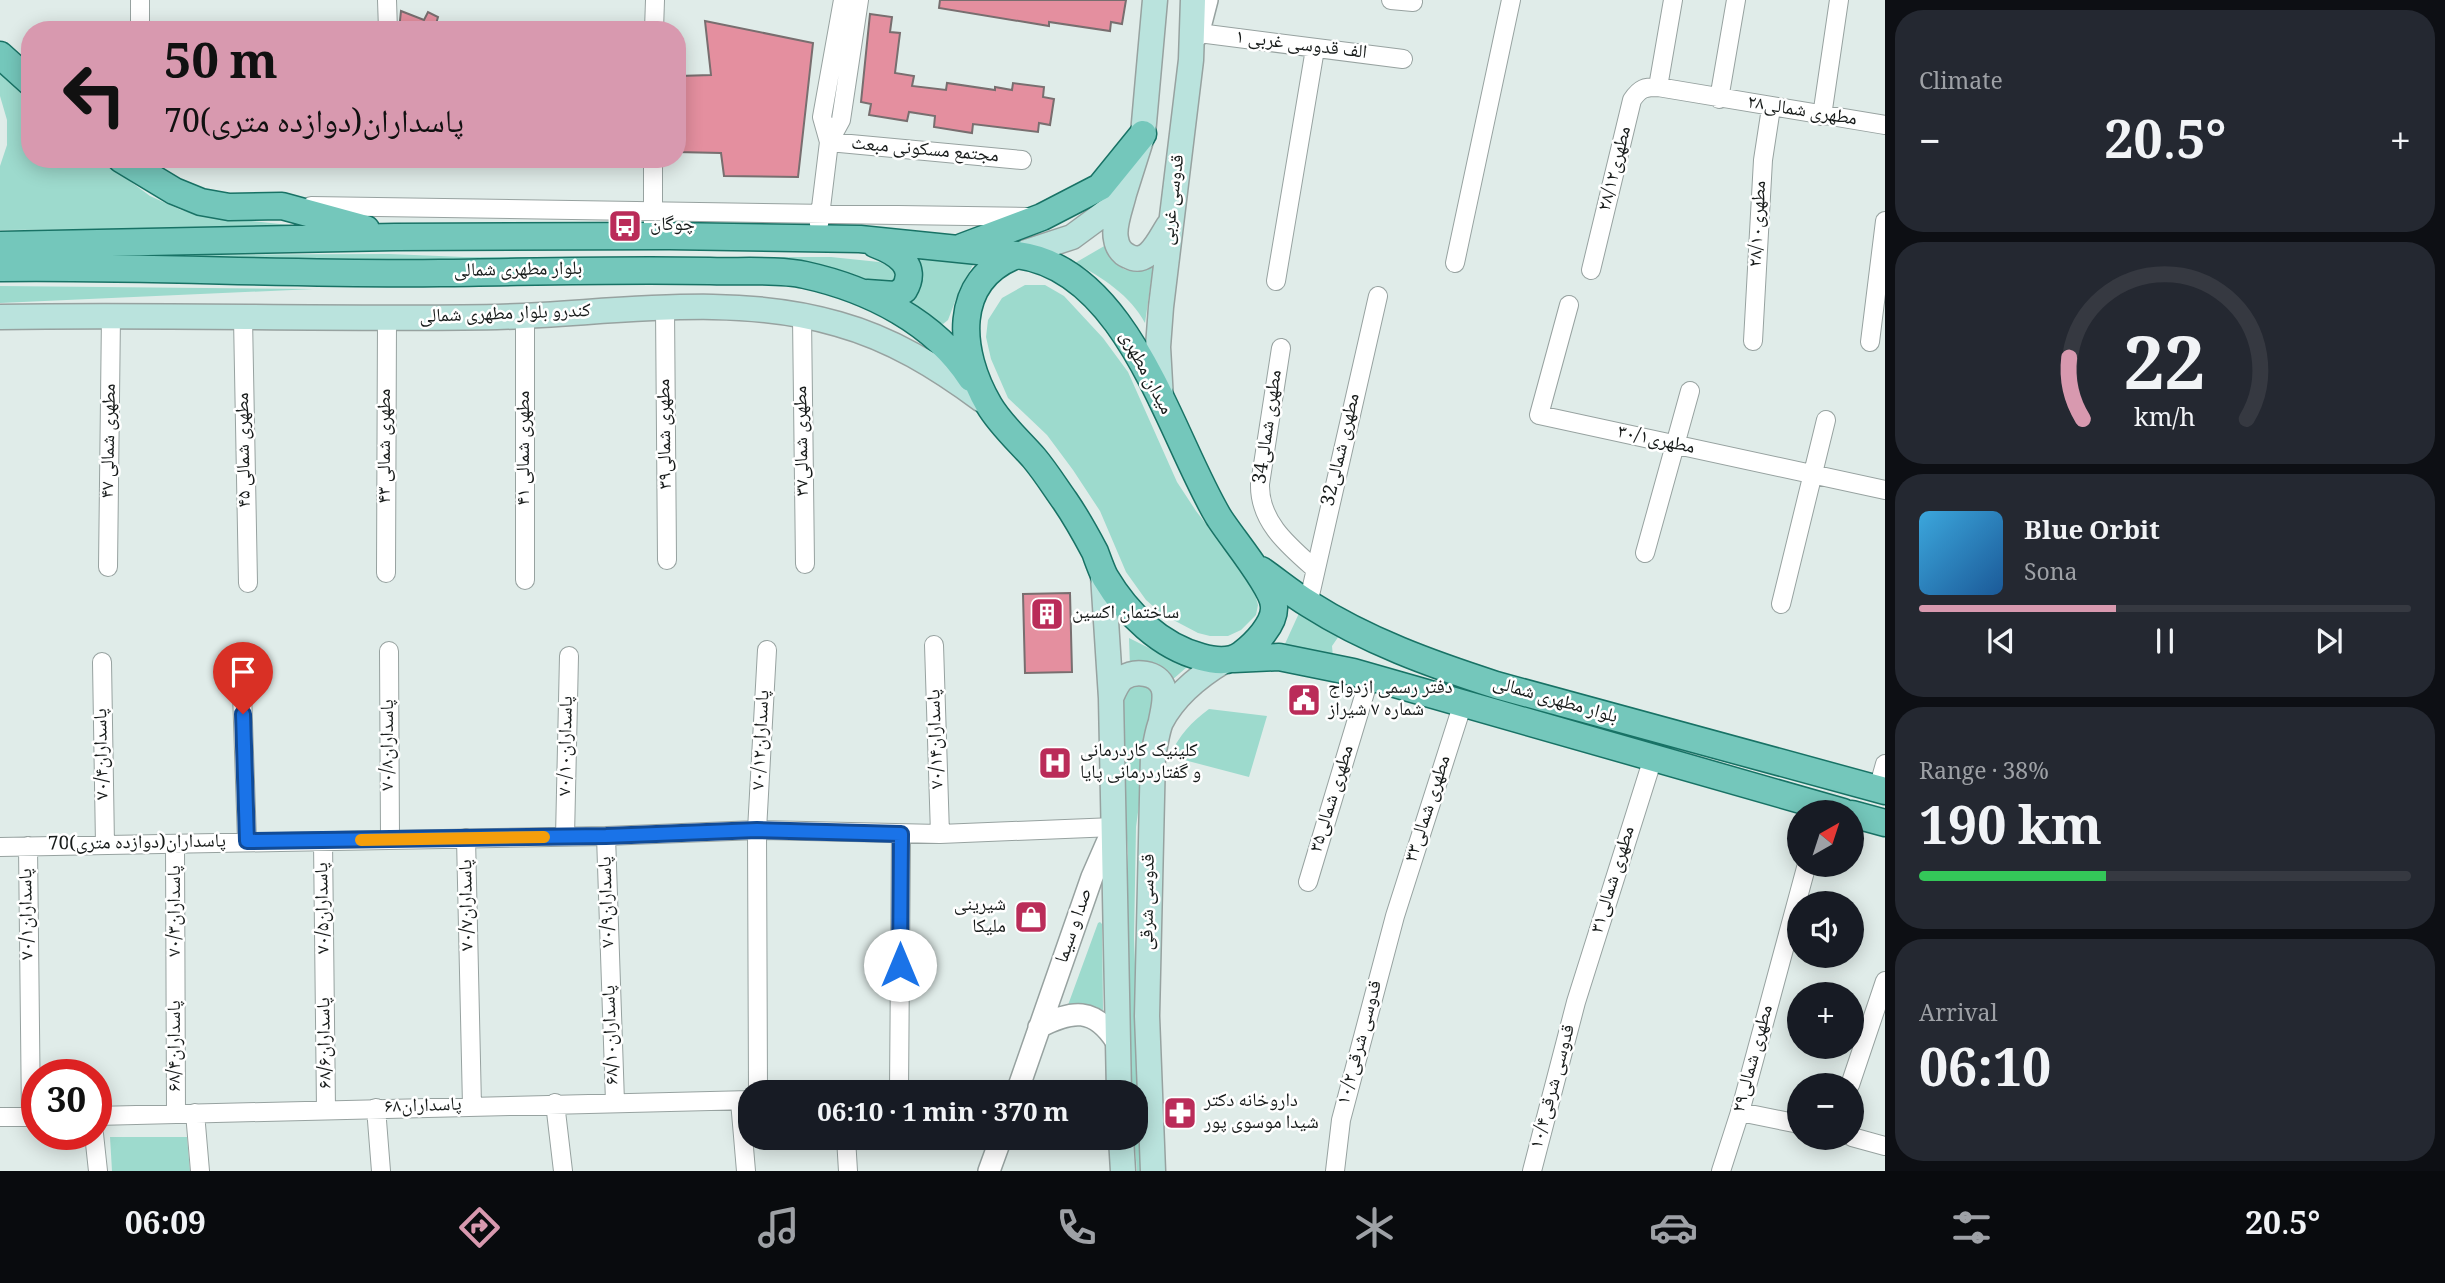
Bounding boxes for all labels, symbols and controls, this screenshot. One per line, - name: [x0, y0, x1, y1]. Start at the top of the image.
- street label: ۱ الف قدوسی غربی: [1233, 22, 1369, 70]
- text: 50 m: [164, 26, 278, 109]
- icon: left: [49, 49, 140, 140]
- text: Climate: [1919, 64, 2003, 104]
- street label: مطهرى شمالى۲۸: [1745, 88, 1859, 136]
- text: 70پاسداران(دوازده متری): [164, 98, 464, 152]
- text: 20.5°: [2104, 102, 2226, 191]
- text: −: [1919, 114, 1941, 179]
- text: +: [2390, 114, 2411, 179]
- street label: مطهری۲۸/۱۲: [1590, 123, 1642, 215]
- street label: مجتمع مسکونی مبعث: [850, 129, 1000, 173]
- street label: قدوسی غربی: [1153, 153, 1195, 247]
- street label: مطهری۲۸/۱۰: [1741, 180, 1777, 268]
- bus stop icon: چوگان: [606, 207, 644, 245]
- place label: چوگان: [650, 210, 695, 242]
- street label: بلوار مطهری شمالی: [453, 254, 583, 288]
- street label: کندرو بلوار مطهری شمالی: [419, 296, 591, 334]
- text: 22: [2124, 312, 2206, 436]
- street label: میدان مطهری: [1109, 325, 1181, 421]
- street label: 34مطهرى شمالى: [1245, 368, 1293, 486]
- street label: مطهرى شمالى۳۹: [649, 378, 683, 490]
- street label: مطهرى شمالى ۴۷: [93, 383, 127, 499]
- street label: مطهرى شمالى۳۷: [786, 385, 820, 497]
- street label: مطهرى شمالى ۴۳: [370, 389, 402, 503]
- street label: 32مطهرى شمالى: [1313, 390, 1371, 510]
- street label: ۴۱ مطهرى شمالى: [509, 391, 541, 505]
- street label: مطهرى شمالى ۴۵: [228, 392, 262, 508]
- text: km/h: [2134, 399, 2196, 442]
- street label: مطهری۳۰/۱: [1614, 417, 1698, 465]
- text: Blue Orbit: [2024, 511, 2160, 555]
- text: Sona: [2024, 555, 2078, 595]
- building icon: ساختمان اکسین: [1028, 595, 1066, 633]
- place label: ساختمان اکسین: [1072, 598, 1179, 630]
- icon: previous: [1982, 622, 2020, 660]
- icon: pause: [2146, 622, 2184, 660]
- icon: next: [2310, 622, 2348, 660]
- pin: [213, 642, 273, 714]
- icon: arrive: [224, 653, 262, 691]
- street label: بلوار مطهرى شمالى: [1489, 668, 1621, 734]
- place label: دفتر رسمی ازدواج شماره ۷ شیراز: [1327, 673, 1453, 727]
- public building icon: دفتر رسمی ازدواج شماره ۷ شیراز: [1285, 681, 1323, 719]
- street label: پاسداران۷۰/۱۴: [919, 688, 955, 790]
- street label: پاسداران۷۰/۱۲: [743, 689, 781, 791]
- street label: پاسداران۷۰/۱۰: [550, 696, 584, 796]
- street label: پاسداران۷۰/۸: [373, 699, 405, 791]
- street label: پاسداران۷۰/۴: [86, 708, 120, 800]
- place label: کلینیک کاردرمانی و گفتاردرمانی پایا: [1080, 736, 1201, 790]
- street label: مطهرى شمالى۳۵: [1302, 741, 1364, 857]
- hospital icon: کلینیک کاردرمانی و گفتاردرمانی پایا: [1036, 744, 1074, 782]
- street label: مطهرى شمالى۳۳: [1397, 751, 1461, 867]
- text: Range · 38%: [1919, 754, 2049, 794]
- text: 190 km: [1919, 788, 2102, 877]
- north arrow: [1787, 800, 1864, 877]
- map controls: [1787, 800, 1864, 1150]
- street label: مطهرى شمالى۳۱: [1583, 822, 1645, 938]
- street label: 70پاسداران(دوازده متری): [48, 826, 226, 862]
- street label: قدوسی شرقی: [1132, 853, 1166, 951]
- street label: پاسداران۷۰/۹: [590, 856, 626, 948]
- street label: پاسداران۷۰/۷: [451, 859, 485, 951]
- street label: پاسداران۷۰/۵: [307, 862, 341, 954]
- street label: پاسداران۷۰/۳: [160, 865, 192, 957]
- street label: پاسداران۷۰/۱: [11, 868, 45, 960]
- street label: صدا و سیما: [1047, 884, 1103, 968]
- place label: شیرینى ملیکا: [954, 890, 1006, 944]
- button: sound: [1787, 891, 1864, 968]
- shop icon: شیرینى ملیکا: [1012, 898, 1050, 936]
- position arrow: [863, 928, 937, 1002]
- street label: قدوسی شرقی۱۰/۲: [1329, 977, 1393, 1109]
- button: +: [1787, 982, 1864, 1059]
- street label: پاسداران۶۸/۱۰: [594, 984, 630, 1086]
- text: Arrival: [1919, 996, 1998, 1036]
- street label: پاسداران۶۸/۶: [309, 997, 343, 1089]
- street label: پاسداران۶۸/۴: [160, 1000, 192, 1092]
- street label: مطهرى شمالى۲۹: [1724, 1001, 1784, 1117]
- street label: قدوسی شرقی۱۰/۴: [1522, 1021, 1586, 1153]
- text: 06:10: [1919, 1030, 2051, 1119]
- speed limit sign: 30: [21, 1059, 112, 1150]
- button: −: [1787, 1073, 1864, 1150]
- place label: داروخانه دکتر شیدا موسوی پور: [1203, 1086, 1319, 1140]
- street label: پاسداران۶۸: [384, 1090, 462, 1124]
- text: 06:10 · 1 min · 370 m: [817, 1093, 1069, 1137]
- pharmacy icon: داروخانه دکتر شیدا موسوی پور: [1161, 1094, 1199, 1132]
- text: 06:09: [125, 1200, 206, 1254]
- text: 20.5°: [2245, 1200, 2320, 1254]
- icon: directions: [455, 1203, 504, 1252]
- icon: music: [754, 1203, 803, 1252]
- icon: phone: [1052, 1203, 1101, 1252]
- icon: climate: [1350, 1203, 1399, 1252]
- icon: car: [1649, 1203, 1698, 1252]
- icon: filters: [1947, 1203, 1996, 1252]

